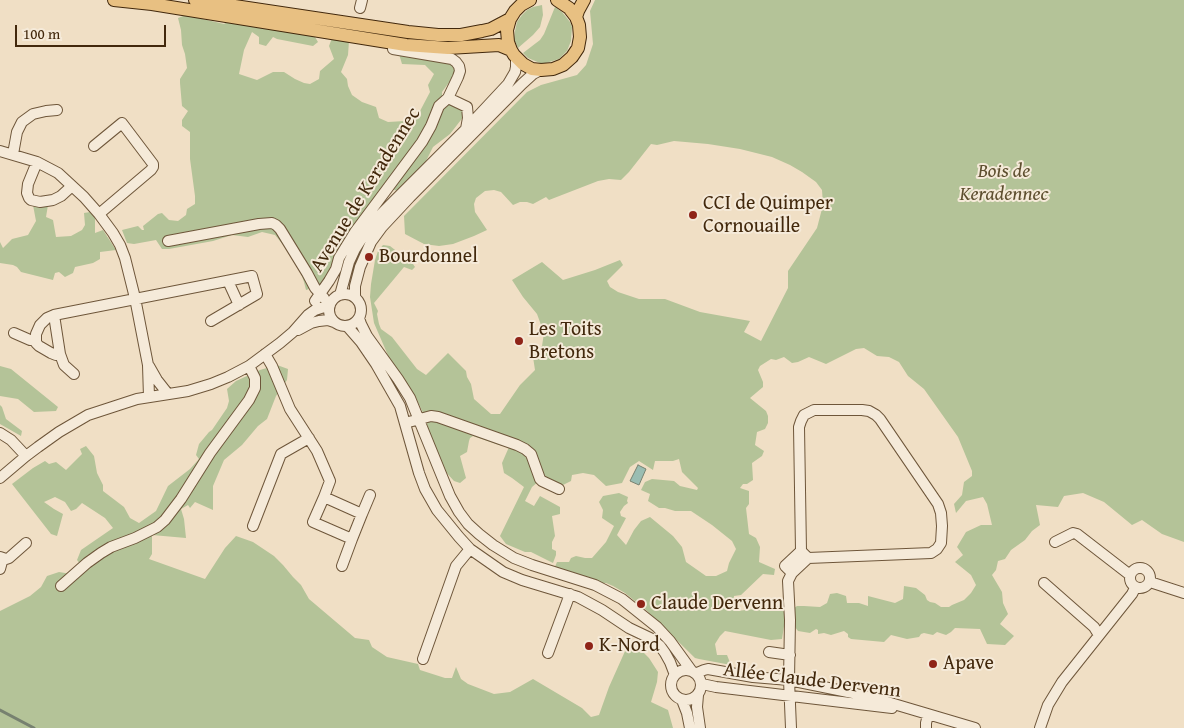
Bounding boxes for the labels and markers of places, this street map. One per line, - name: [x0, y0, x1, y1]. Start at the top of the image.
- place label: CCI de Quimper Cornouaille: [703, 192, 833, 239]
- marker: CCI de Quimper Cornouaille: [687, 209, 699, 221]
- place label: Bourdonnel: [379, 245, 478, 269]
- marker: Bourdonnel: [363, 251, 375, 263]
- place label: Les Toits Bretons: [529, 318, 602, 365]
- marker: Les Toits Bretons: [513, 335, 525, 347]
- place label: Claude Dervenn: [651, 592, 783, 616]
- marker: Claude Dervenn: [635, 598, 647, 610]
- place label: K-Nord: [599, 634, 660, 658]
- marker: K-Nord: [583, 640, 595, 652]
- place label: Apave: [943, 652, 994, 676]
- marker: Apave: [927, 658, 939, 670]

